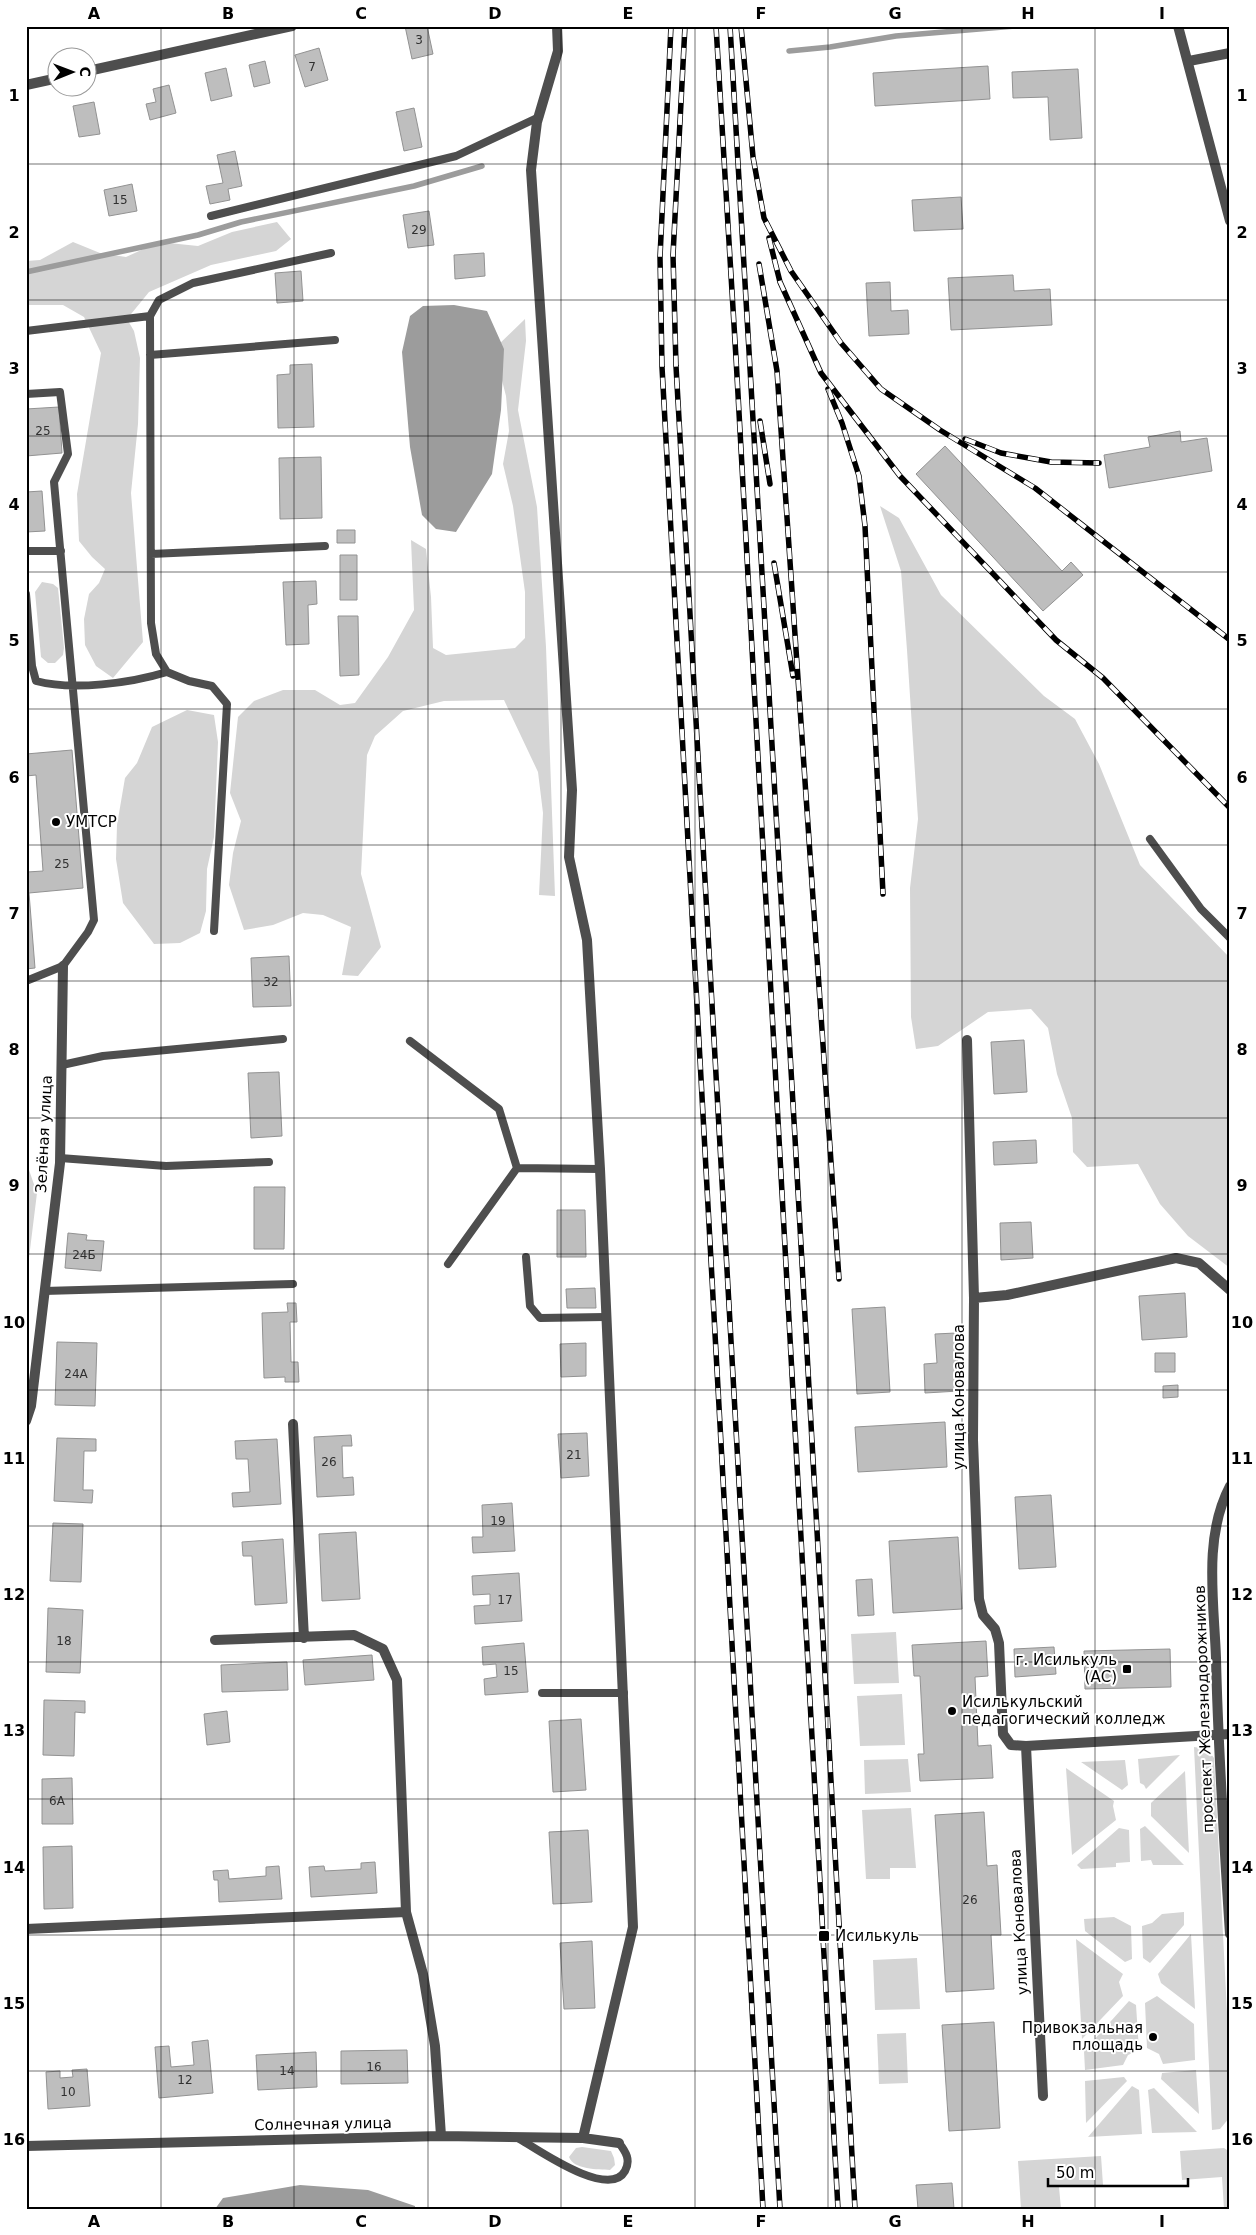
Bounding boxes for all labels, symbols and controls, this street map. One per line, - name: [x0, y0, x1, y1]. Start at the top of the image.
- text: A: [88, 4, 101, 23]
- text: B: [222, 4, 234, 23]
- text: C: [355, 4, 367, 23]
- text: D: [488, 4, 502, 23]
- text: E: [623, 4, 633, 23]
- text: F: [756, 4, 766, 23]
- text: G: [888, 4, 902, 23]
- text: H: [1021, 4, 1035, 23]
- text: I: [1159, 4, 1165, 23]
- house number: 3: [415, 33, 423, 47]
- north arrow: [48, 48, 98, 98]
- house number: 7: [308, 60, 316, 74]
- text: С: [77, 66, 93, 77]
- text: 1: [8, 86, 20, 105]
- text: 1: [1236, 86, 1248, 105]
- house number: 15: [112, 193, 128, 207]
- text: 2: [8, 223, 20, 242]
- house number: 29: [411, 223, 427, 237]
- text: 2: [1236, 223, 1248, 242]
- text: 3: [8, 359, 20, 378]
- text: 3: [1236, 359, 1248, 378]
- house number: 25: [35, 424, 51, 438]
- text: 4: [8, 495, 20, 514]
- text: 4: [1236, 495, 1248, 514]
- text: 5: [8, 631, 20, 650]
- text: 5: [1236, 631, 1248, 650]
- text: 6: [8, 768, 20, 787]
- text: 6: [1236, 768, 1248, 787]
- place label: УМТСР: [66, 813, 117, 831]
- marker: УМТСР: [50, 816, 62, 828]
- house number: 25: [54, 857, 70, 871]
- text: 7: [8, 904, 20, 923]
- text: 7: [1236, 904, 1248, 923]
- house number: 32: [263, 975, 279, 989]
- text: 8: [8, 1040, 20, 1059]
- text: 8: [1236, 1040, 1248, 1059]
- street label: Зелёная улица: [32, 1075, 56, 1193]
- text: 9: [8, 1176, 20, 1195]
- text: 9: [1236, 1176, 1248, 1195]
- house number: 24Б: [72, 1248, 96, 1262]
- text: 10: [3, 1313, 25, 1332]
- text: 10: [1231, 1313, 1253, 1332]
- street label: улица Коновалова: [950, 1324, 968, 1470]
- house number: 24А: [64, 1367, 89, 1381]
- house number: 21: [566, 1448, 582, 1462]
- text: 11: [3, 1449, 25, 1468]
- text: 11: [1231, 1449, 1253, 1468]
- house number: 26: [321, 1455, 337, 1469]
- house number: 19: [490, 1514, 506, 1528]
- text: 12: [3, 1585, 25, 1604]
- street label: проспект Железнодорожников: [1191, 1585, 1217, 1833]
- text: 12: [1231, 1585, 1253, 1604]
- house number: 17: [497, 1593, 513, 1607]
- house number: 18: [56, 1634, 72, 1648]
- place label: г. Исилькуль (АС): [1016, 1651, 1117, 1686]
- marker: г. Исилькуль (АС): [1121, 1663, 1133, 1675]
- house number: 15: [503, 1664, 519, 1678]
- place label: Исилькульский педагогический колледж: [962, 1693, 1165, 1728]
- marker: Исилькульский педагогический колледж: [946, 1705, 958, 1717]
- text: 13: [3, 1721, 25, 1740]
- text: 13: [1231, 1721, 1253, 1740]
- house number: 6А: [49, 1794, 66, 1808]
- street label: улица Коновалова: [1006, 1849, 1032, 1995]
- text: 14: [3, 1858, 25, 1877]
- text: 14: [1231, 1858, 1253, 1877]
- house number: 26: [962, 1893, 978, 1907]
- place label: Исилькуль: [835, 1927, 919, 1945]
- marker: Исилькуль: [817, 1929, 831, 1943]
- text: 15: [3, 1994, 25, 2013]
- text: 15: [1231, 1994, 1253, 2013]
- place label: Привокзальная площадь: [1022, 2019, 1143, 2054]
- marker: Привокзальная площадь: [1147, 2031, 1159, 2043]
- house number: 16: [366, 2060, 382, 2074]
- house number: 14: [279, 2064, 295, 2078]
- house number: 12: [177, 2073, 193, 2087]
- house number: 10: [60, 2085, 76, 2099]
- street label: Солнечная улица: [254, 2114, 392, 2134]
- text: 16: [3, 2130, 25, 2149]
- text: 16: [1231, 2130, 1253, 2149]
- scale bar: [1048, 2155, 1188, 2187]
- text: 50 m: [1056, 2164, 1094, 2182]
- text: A: [88, 2212, 101, 2231]
- text: B: [222, 2212, 234, 2231]
- text: C: [355, 2212, 367, 2231]
- text: D: [488, 2212, 502, 2231]
- text: E: [623, 2212, 633, 2231]
- text: F: [756, 2212, 766, 2231]
- text: G: [888, 2212, 902, 2231]
- text: H: [1021, 2212, 1035, 2231]
- text: I: [1159, 2212, 1165, 2231]

